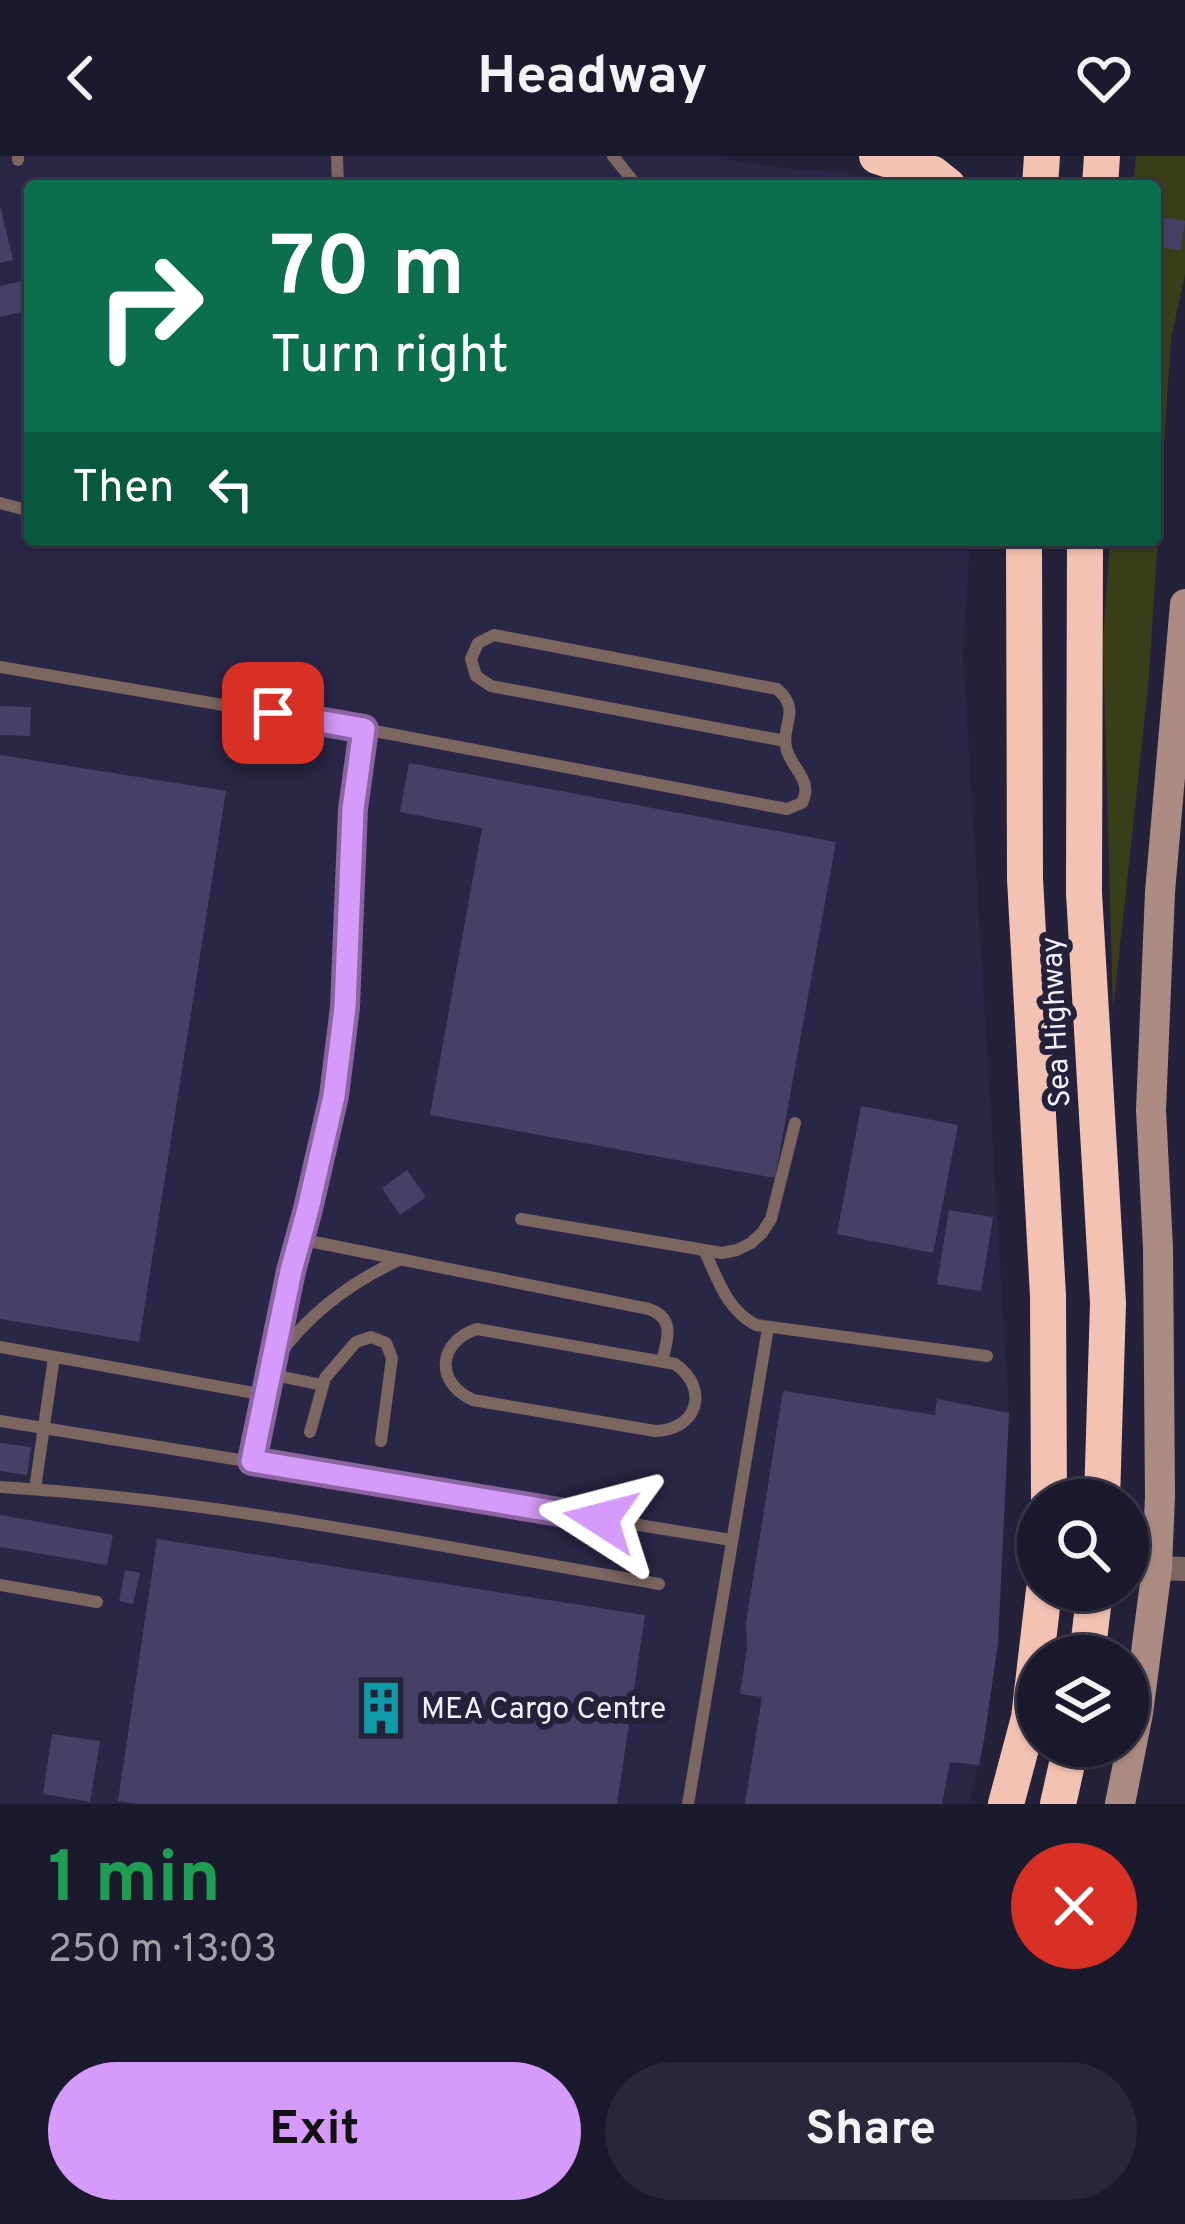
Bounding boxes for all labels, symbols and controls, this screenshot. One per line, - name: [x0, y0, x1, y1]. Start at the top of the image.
- text: Headway: [477, 44, 708, 113]
- icon: back: [48, 45, 114, 111]
- icon: heart: [1071, 45, 1137, 111]
- text: 70 m: [270, 219, 465, 325]
- icon: right: [72, 228, 228, 384]
- text: Turn right: [270, 323, 509, 392]
- icon: left: [198, 456, 264, 522]
- text: Then: [72, 461, 174, 518]
- pin: [222, 662, 324, 764]
- icon: arrive: [240, 680, 306, 746]
- street label: Sea Highway: [1035, 935, 1080, 1108]
- position arrow: [538, 1456, 664, 1582]
- map controls: [1017, 1479, 1149, 1767]
- button: search: [1017, 1479, 1149, 1611]
- button: layers: [1017, 1635, 1149, 1767]
- building icon: MEA Cargo Centre: [352, 1679, 410, 1737]
- place label: MEA Cargo Centre: [421, 1692, 666, 1729]
- text: 1 min: [48, 1836, 221, 1928]
- button: close: [1011, 1843, 1137, 1969]
- text: 250 m · 13:03: [48, 1927, 277, 1976]
- button: Exit: [48, 2062, 581, 2200]
- button: Share: [605, 2062, 1137, 2200]

